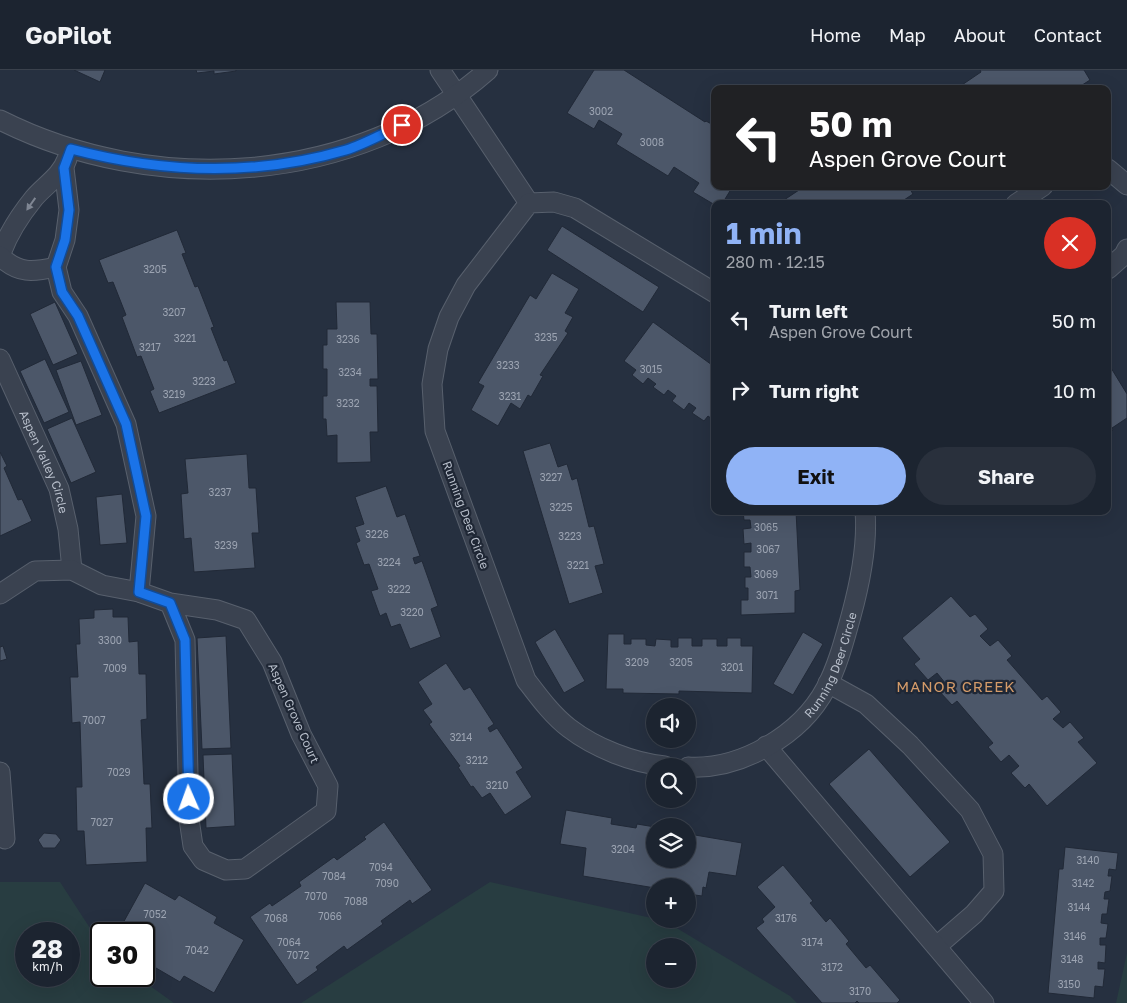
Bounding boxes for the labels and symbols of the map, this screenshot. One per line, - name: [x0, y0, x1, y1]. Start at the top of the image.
- pin: [381, 104, 423, 146]
- house number: 3002: [589, 105, 613, 117]
- house number: 3008: [640, 136, 664, 148]
- one-way arrow: [26, 197, 36, 210]
- house number: 3205: [143, 263, 167, 275]
- house number: 3207: [162, 306, 186, 318]
- house number: 3235: [534, 331, 558, 343]
- house number: 3221: [174, 332, 196, 344]
- house number: 3236: [336, 333, 360, 345]
- house number: 3217: [139, 341, 161, 353]
- house number: 3233: [496, 359, 520, 371]
- house number: 3015: [640, 363, 663, 375]
- house number: 3234: [338, 366, 362, 378]
- house number: 3223: [192, 375, 216, 387]
- house number: 3219: [163, 388, 185, 400]
- house number: 3231: [499, 390, 521, 402]
- house number: 3232: [336, 397, 360, 409]
- street label: Aspen Valley Circle: [17, 408, 72, 515]
- street label: Running Deer Circle: [439, 459, 493, 571]
- house number: 3227: [540, 471, 562, 483]
- house number: 3237: [209, 486, 231, 498]
- house number: 3225: [549, 501, 573, 513]
- house number: 3065: [754, 521, 778, 533]
- house number: 3226: [365, 528, 389, 540]
- house number: 3223: [558, 530, 582, 542]
- house number: 3239: [214, 539, 238, 551]
- house number: 3067: [756, 543, 780, 555]
- house number: 3224: [377, 556, 401, 568]
- house number: 3221: [567, 559, 589, 571]
- house number: 3069: [754, 568, 778, 580]
- house number: 3222: [387, 583, 411, 595]
- house number: 3071: [756, 589, 778, 601]
- house number: 3220: [400, 606, 424, 618]
- street label: Running Deer Circle: [801, 610, 859, 720]
- house number: 3300: [98, 634, 122, 646]
- house number: 3209: [625, 656, 649, 668]
- house number: 3205: [669, 656, 693, 668]
- street label: Aspen Grove Court: [265, 661, 323, 765]
- house number: 3201: [721, 661, 743, 673]
- house number: 7009: [103, 662, 127, 674]
- district label: MANOR CREEK: [896, 677, 1016, 695]
- house number: 7007: [83, 714, 106, 726]
- house number: 3214: [450, 731, 472, 743]
- house number: 3212: [466, 754, 488, 766]
- house number: 7029: [107, 766, 131, 778]
- position arrow: [162, 772, 214, 824]
- house number: 3210: [486, 779, 508, 791]
- house number: 7027: [91, 816, 113, 828]
- house number: 3204: [611, 843, 635, 855]
- house number: 3140: [1077, 854, 1100, 866]
- house number: 7094: [369, 861, 393, 873]
- house number: 7084: [322, 870, 346, 882]
- house number: 7090: [375, 877, 399, 889]
- house number: 3142: [1072, 877, 1094, 889]
- house number: 7070: [305, 890, 328, 902]
- house number: 7088: [344, 895, 368, 907]
- house number: 3144: [1068, 901, 1090, 913]
- house number: 7052: [143, 908, 167, 920]
- house number: 7066: [318, 910, 342, 922]
- house number: 7068: [264, 912, 288, 924]
- house number: 3176: [775, 912, 797, 924]
- speed limit sign: 30: [90, 922, 155, 987]
- house number: 3146: [1064, 930, 1086, 942]
- house number: 7064: [277, 936, 301, 948]
- house number: 3174: [801, 936, 823, 948]
- house number: 7042: [185, 944, 209, 956]
- house number: 7072: [287, 949, 309, 961]
- house number: 3148: [1061, 953, 1083, 965]
- house number: 3172: [821, 961, 843, 973]
- house number: 3150: [1058, 978, 1080, 990]
- house number: 3170: [849, 985, 871, 997]

